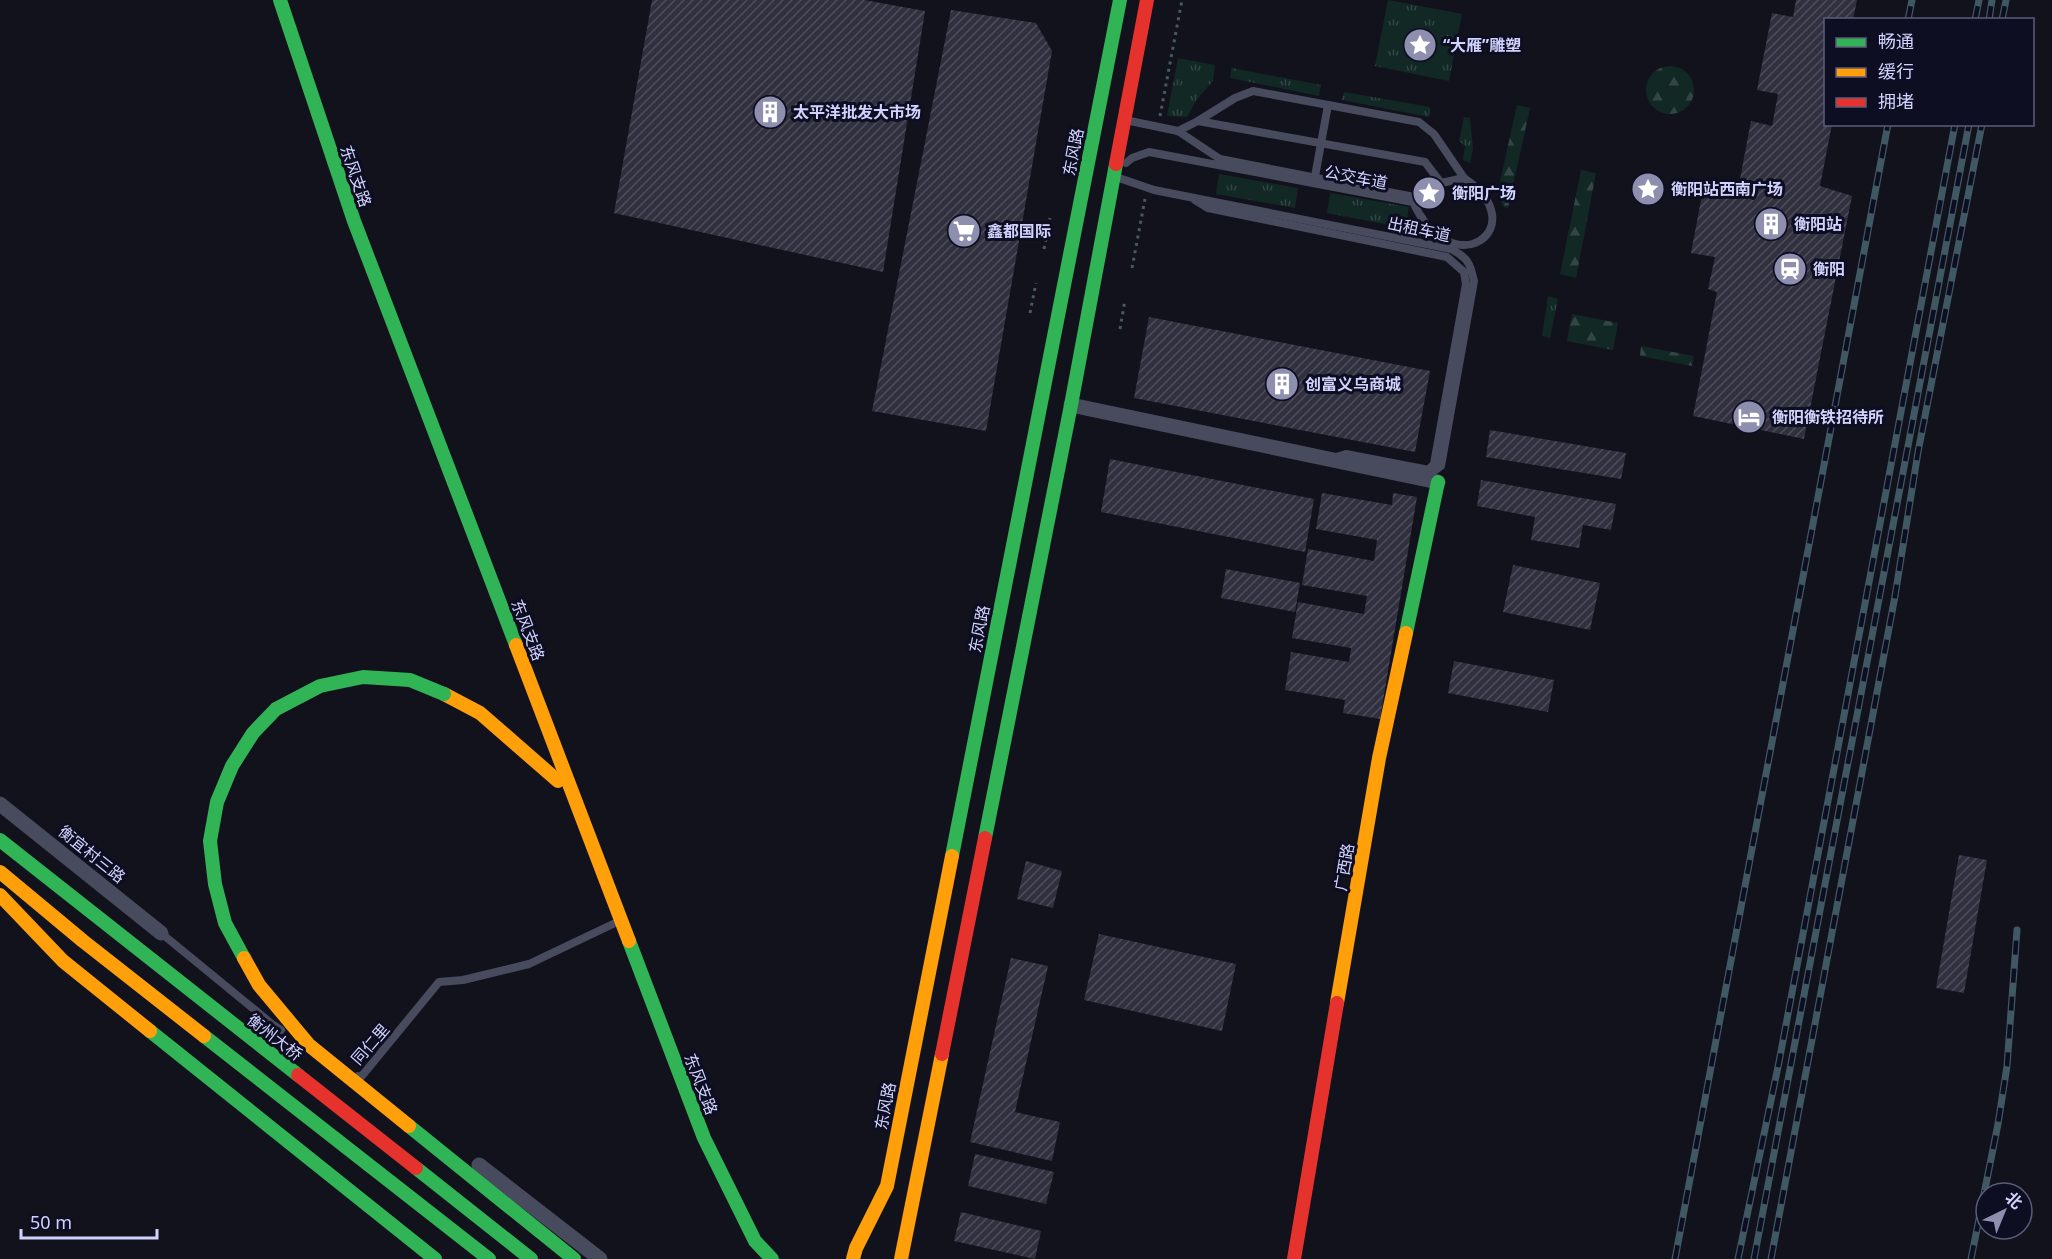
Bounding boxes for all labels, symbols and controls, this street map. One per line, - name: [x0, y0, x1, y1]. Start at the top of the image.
- legend: [1824, 18, 2034, 126]
- place icon: “大雁”雕塑: [1402, 27, 1438, 63]
- text: 畅通: [1878, 29, 1914, 53]
- place label: “大雁”雕塑: [1443, 34, 1521, 56]
- text: 缓行: [1878, 59, 1914, 83]
- text: 拥堵: [1878, 89, 1914, 113]
- building icon: 太平洋批发大市场: [752, 94, 788, 130]
- place label: 太平洋批发大市场: [793, 101, 921, 123]
- street label: 东风路: [1058, 126, 1088, 178]
- street label: 东风支路: [335, 142, 377, 210]
- street label: 公交车道: [1322, 160, 1390, 194]
- place icon: 衡阳站西南广场: [1630, 171, 1666, 207]
- place icon: 衡阳广场: [1411, 175, 1447, 211]
- place label: 衡阳站西南广场: [1671, 178, 1783, 200]
- place label: 衡阳广场: [1452, 182, 1516, 204]
- building icon: 衡阳站: [1753, 206, 1789, 242]
- street label: 出租车道: [1385, 212, 1453, 246]
- supermarket icon: 鑫都国际: [946, 213, 982, 249]
- place label: 衡阳站: [1794, 213, 1842, 235]
- place label: 鑫都国际: [987, 220, 1051, 242]
- station icon: 衡阳: [1772, 251, 1808, 287]
- place label: 衡阳: [1813, 258, 1845, 280]
- building icon: 创富义乌商城: [1264, 366, 1300, 402]
- place label: 创富义乌商城: [1305, 373, 1401, 395]
- hotel icon: 衡阳衡铁招待所: [1731, 399, 1767, 435]
- place label: 衡阳衡铁招待所: [1772, 406, 1884, 428]
- street label: 东风支路: [506, 596, 550, 664]
- street label: 东风路: [964, 603, 994, 655]
- street label: 衡宜村三路: [54, 820, 130, 888]
- street label: 广西路: [1329, 841, 1359, 893]
- street label: 衡州大桥: [243, 1009, 307, 1065]
- street label: 同仁里: [346, 1019, 394, 1069]
- street label: 东风支路: [679, 1050, 723, 1118]
- street label: 东风路: [870, 1080, 900, 1132]
- north arrow: [1974, 1181, 2034, 1241]
- text: 北: [2001, 1187, 2028, 1214]
- scale bar: [21, 1202, 158, 1240]
- text: 50 m: [30, 1210, 72, 1234]

